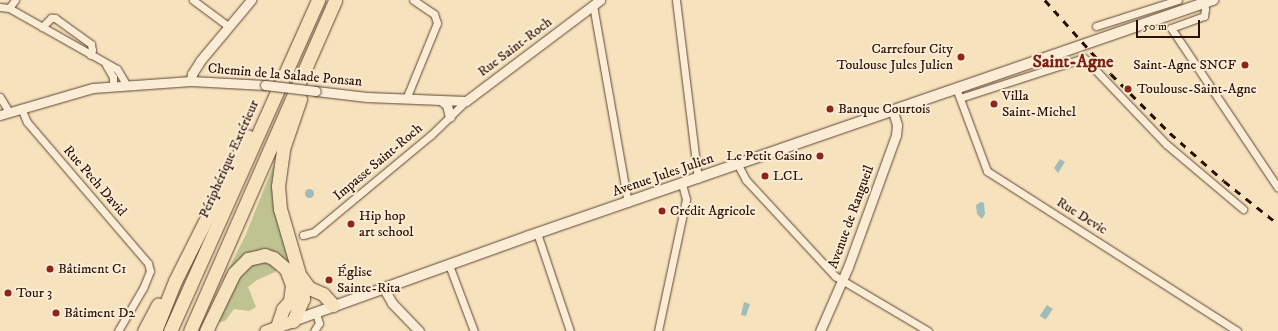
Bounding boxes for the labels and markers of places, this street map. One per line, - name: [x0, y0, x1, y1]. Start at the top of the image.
- place label: Carrefour City Toulouse Jules Julien: [836, 41, 953, 74]
- marker: Carrefour City Toulouse Jules Julien: [956, 52, 966, 62]
- place label: Saint-Agne SNCF: [1133, 57, 1236, 73]
- marker: Saint-Agne SNCF: [1239, 59, 1251, 71]
- place label: Toulouse-Saint-Agne: [1137, 81, 1257, 97]
- marker: Toulouse-Saint-Agne: [1122, 83, 1134, 95]
- place label: Villa Saint-Michel: [1002, 88, 1076, 120]
- marker: Villa Saint-Michel: [989, 99, 999, 109]
- place label: Banque Courtois: [838, 101, 930, 117]
- marker: Banque Courtois: [825, 104, 835, 114]
- place label: Le Petit Casino: [726, 148, 812, 164]
- marker: Le Petit Casino: [815, 151, 825, 161]
- place label: LCL: [773, 168, 802, 184]
- marker: LCL: [760, 171, 770, 181]
- place label: Crédit Agricole: [670, 203, 756, 219]
- marker: Crédit Agricole: [657, 206, 667, 216]
- place label: Hip hop art school: [359, 208, 413, 240]
- marker: Hip hop art school: [346, 219, 356, 229]
- place label: Bâtiment C1: [58, 261, 126, 277]
- marker: Bâtiment C1: [45, 264, 55, 274]
- place label: Église Sainte-Rita: [337, 264, 400, 296]
- marker: Église Sainte-Rita: [324, 275, 334, 285]
- place label: Tour 3: [16, 285, 52, 301]
- marker: Tour 3: [3, 288, 13, 298]
- place label: Bâtiment D2: [64, 305, 135, 321]
- marker: Bâtiment D2: [51, 308, 61, 318]

